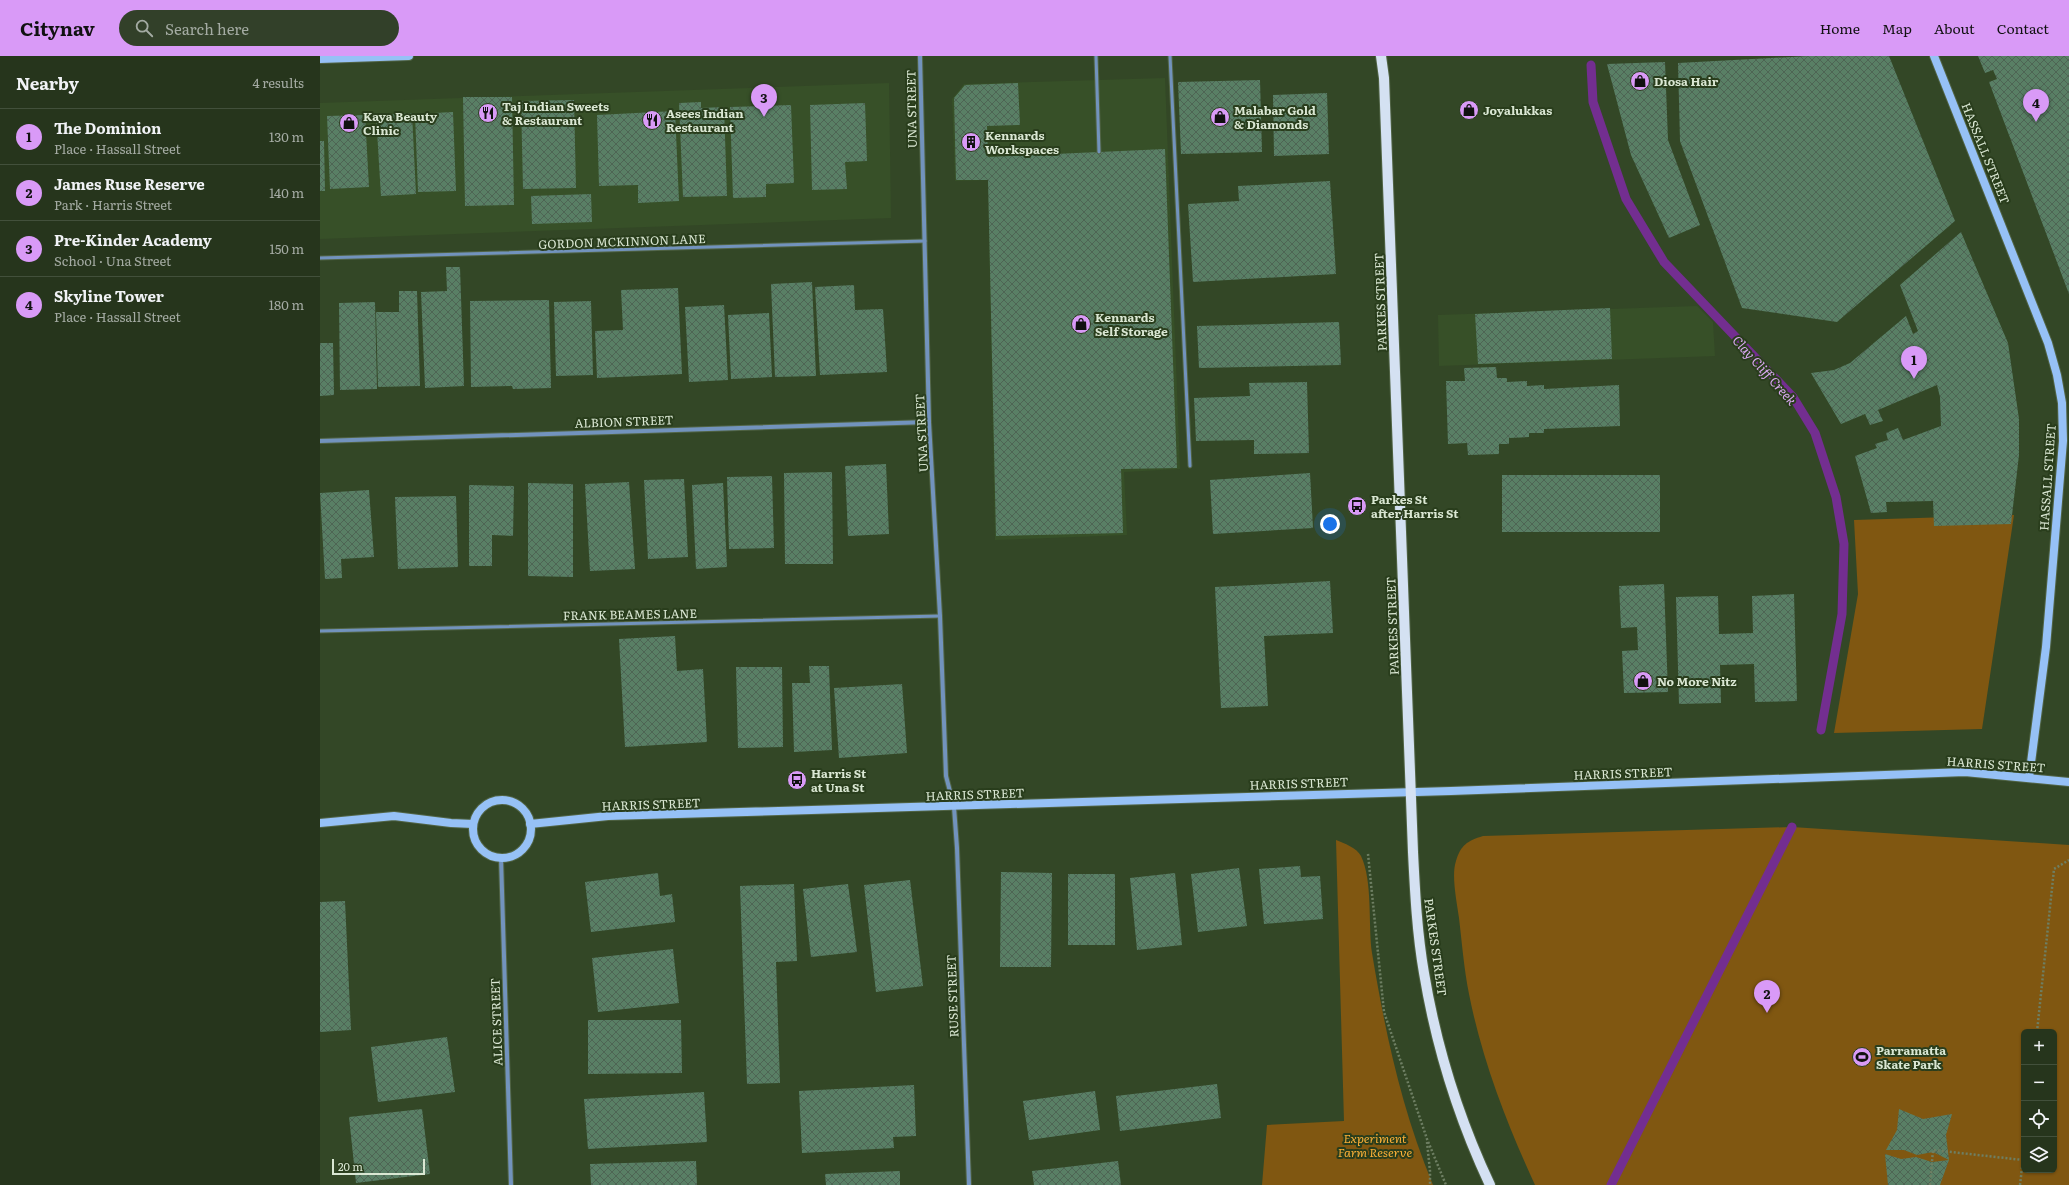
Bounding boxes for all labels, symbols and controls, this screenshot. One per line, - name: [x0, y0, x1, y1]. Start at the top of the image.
- search box: [119, 10, 399, 46]
- text: Citynav: [20, 14, 95, 42]
- icon: search: [133, 17, 155, 39]
- text: Search here: [165, 17, 249, 40]
- text: Home: [1820, 18, 1860, 38]
- text: Map: [1882, 18, 1912, 38]
- text: About: [1934, 18, 1975, 38]
- text: Contact: [1997, 18, 2049, 38]
- street label: UNA STREET: [901, 69, 921, 148]
- text: Nearby: [16, 70, 79, 95]
- shop icon: Diosa Hair: [1629, 70, 1651, 92]
- place label: Diosa Hair: [1654, 72, 1719, 90]
- text: 4 results: [253, 73, 304, 92]
- pin: 3: [751, 84, 777, 117]
- pin: 4: [2023, 89, 2049, 122]
- place label: Taj Indian Sweets & Restaurant: [502, 97, 609, 129]
- shop icon: Joyalukkas: [1458, 99, 1480, 121]
- street label: HASSALL STREET: [1957, 100, 2015, 206]
- place label: Malabar Gold & Diamonds: [1234, 101, 1316, 133]
- place label: Joyalukkas: [1483, 101, 1552, 119]
- restaurant icon: Taj Indian Sweets & Restaurant: [477, 102, 499, 124]
- place label: Asees Indian Restaurant: [666, 104, 744, 136]
- shop icon: Malabar Gold & Diamonds: [1209, 106, 1231, 128]
- place label: Kaya Beauty Clinic: [363, 107, 438, 139]
- restaurant icon: Asees Indian Restaurant: [641, 109, 663, 131]
- shop icon: Kaya Beauty Clinic: [338, 112, 360, 134]
- text: The Dominion: [54, 116, 161, 139]
- place label: Kennards Workspaces: [985, 126, 1059, 158]
- text: 1: [26, 127, 32, 146]
- text: 130 m: [269, 127, 304, 146]
- building icon: Kennards Workspaces: [960, 131, 982, 153]
- text: Place · Hassall Street: [54, 139, 181, 158]
- text: James Ruse Reserve: [54, 172, 205, 195]
- text: 2: [26, 183, 32, 202]
- text: 140 m: [269, 183, 304, 202]
- text: Park · Harris Street: [54, 195, 172, 214]
- text: Pre-Kinder Academy: [54, 228, 212, 251]
- street label: GORDON MCKINNON LANE: [538, 229, 706, 253]
- text: 3: [25, 239, 33, 258]
- text: 150 m: [269, 239, 304, 258]
- text: School · Una Street: [54, 251, 171, 270]
- street label: PARKES STREET: [1369, 252, 1391, 352]
- text: Skyline Tower: [54, 284, 164, 307]
- text: 4: [25, 295, 33, 314]
- text: 180 m: [269, 295, 304, 314]
- text: Place · Hassall Street: [54, 307, 181, 326]
- place label: Kennards Self Storage: [1095, 308, 1168, 340]
- shop icon: Kennards Self Storage: [1070, 313, 1092, 335]
- water label: Clay Cliff Creek: [1729, 331, 1802, 410]
- pin: 1: [1901, 346, 1927, 379]
- street label: UNA STREET: [910, 393, 932, 473]
- street label: ALBION STREET: [574, 410, 674, 432]
- street label: HASSALL STREET: [2034, 422, 2060, 531]
- place label: Parkes St after Harris St: [1371, 490, 1459, 522]
- bus stop icon: Parkes St after Harris St: [1346, 495, 1368, 517]
- your location: [1320, 514, 1340, 534]
- street label: PARKES STREET: [1381, 576, 1403, 676]
- street label: FRANK BEAMES LANE: [563, 604, 698, 624]
- shop icon: No More Nitz: [1632, 670, 1654, 692]
- place label: No More Nitz: [1657, 672, 1737, 690]
- street label: HARRIS STREET: [1946, 752, 2046, 776]
- street label: HARRIS STREET: [1573, 762, 1673, 784]
- place label: Harris St at Una St: [811, 764, 867, 796]
- bus stop icon: Harris St at Una St: [786, 769, 808, 791]
- street label: HARRIS STREET: [1249, 772, 1349, 794]
- street label: HARRIS STREET: [925, 783, 1025, 805]
- street label: HARRIS STREET: [601, 793, 701, 815]
- street label: PARKES STREET: [1420, 897, 1452, 997]
- street label: RUSE STREET: [942, 954, 962, 1038]
- street label: ALICE STREET: [485, 978, 507, 1066]
- pin: 2: [1754, 980, 1780, 1013]
- map controls: [2021, 1029, 2057, 1173]
- button: +: [2021, 1029, 2057, 1065]
- place label: Parramatta Skate Park: [1876, 1041, 1946, 1073]
- sports icon: Parramatta Skate Park: [1851, 1046, 1873, 1068]
- button: −: [2021, 1065, 2057, 1101]
- button: locate: [2021, 1101, 2057, 1137]
- park label: Experiment Farm Reserve: [1338, 1129, 1413, 1161]
- button: layers: [2021, 1137, 2057, 1173]
- scale bar: [332, 1157, 425, 1176]
- text: 20 m: [338, 1158, 363, 1174]

